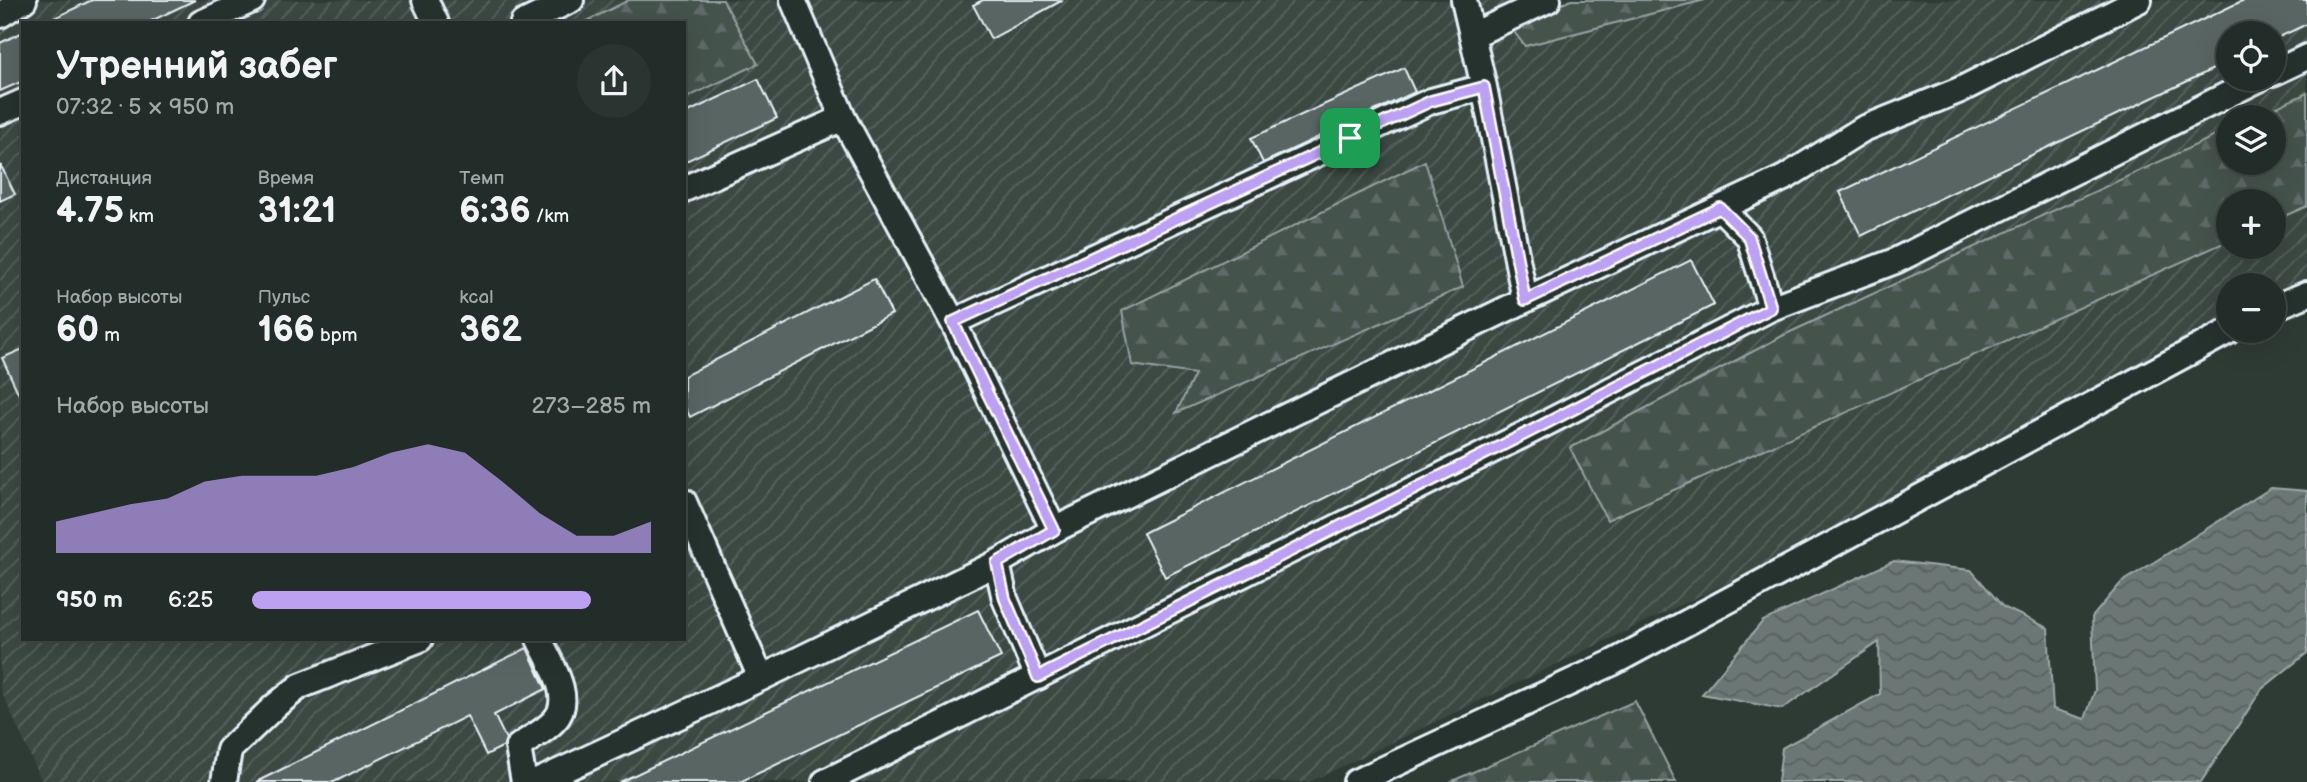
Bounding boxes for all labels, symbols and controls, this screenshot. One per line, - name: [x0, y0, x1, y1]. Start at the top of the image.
- map controls: [2216, 21, 2286, 343]
- button: locate: [2216, 21, 2286, 91]
- text: Утренний забег: [56, 44, 338, 89]
- button: share: [577, 44, 651, 118]
- text: 07:32 · 5 × 950 m: [56, 93, 234, 121]
- button: layers: [2216, 105, 2286, 175]
- pin: [1320, 108, 1380, 168]
- icon: arrive: [1331, 119, 1369, 157]
- text: Дистанция: [56, 167, 152, 190]
- text: Время: [258, 167, 314, 190]
- text: Темп: [459, 167, 504, 190]
- button: +: [2216, 189, 2286, 259]
- text: 4.75: [56, 190, 124, 233]
- text: 31:21: [258, 190, 336, 233]
- text: 6:36: [459, 190, 531, 233]
- text: km: [124, 205, 154, 228]
- text: /km: [531, 205, 569, 228]
- button: −: [2216, 273, 2286, 343]
- text: Набор высоты: [56, 286, 182, 309]
- text: Пульс: [258, 286, 310, 309]
- text: kcal: [459, 286, 493, 309]
- text: 60: [56, 309, 99, 352]
- text: 166: [258, 309, 315, 352]
- text: 362: [459, 309, 522, 352]
- text: m: [99, 324, 120, 347]
- text: bpm: [315, 324, 357, 347]
- text: Набор высоты: [56, 392, 209, 420]
- text: 273–285 m: [531, 392, 651, 420]
- text: 950 m: [56, 586, 123, 614]
- text: 6:25: [168, 586, 213, 614]

